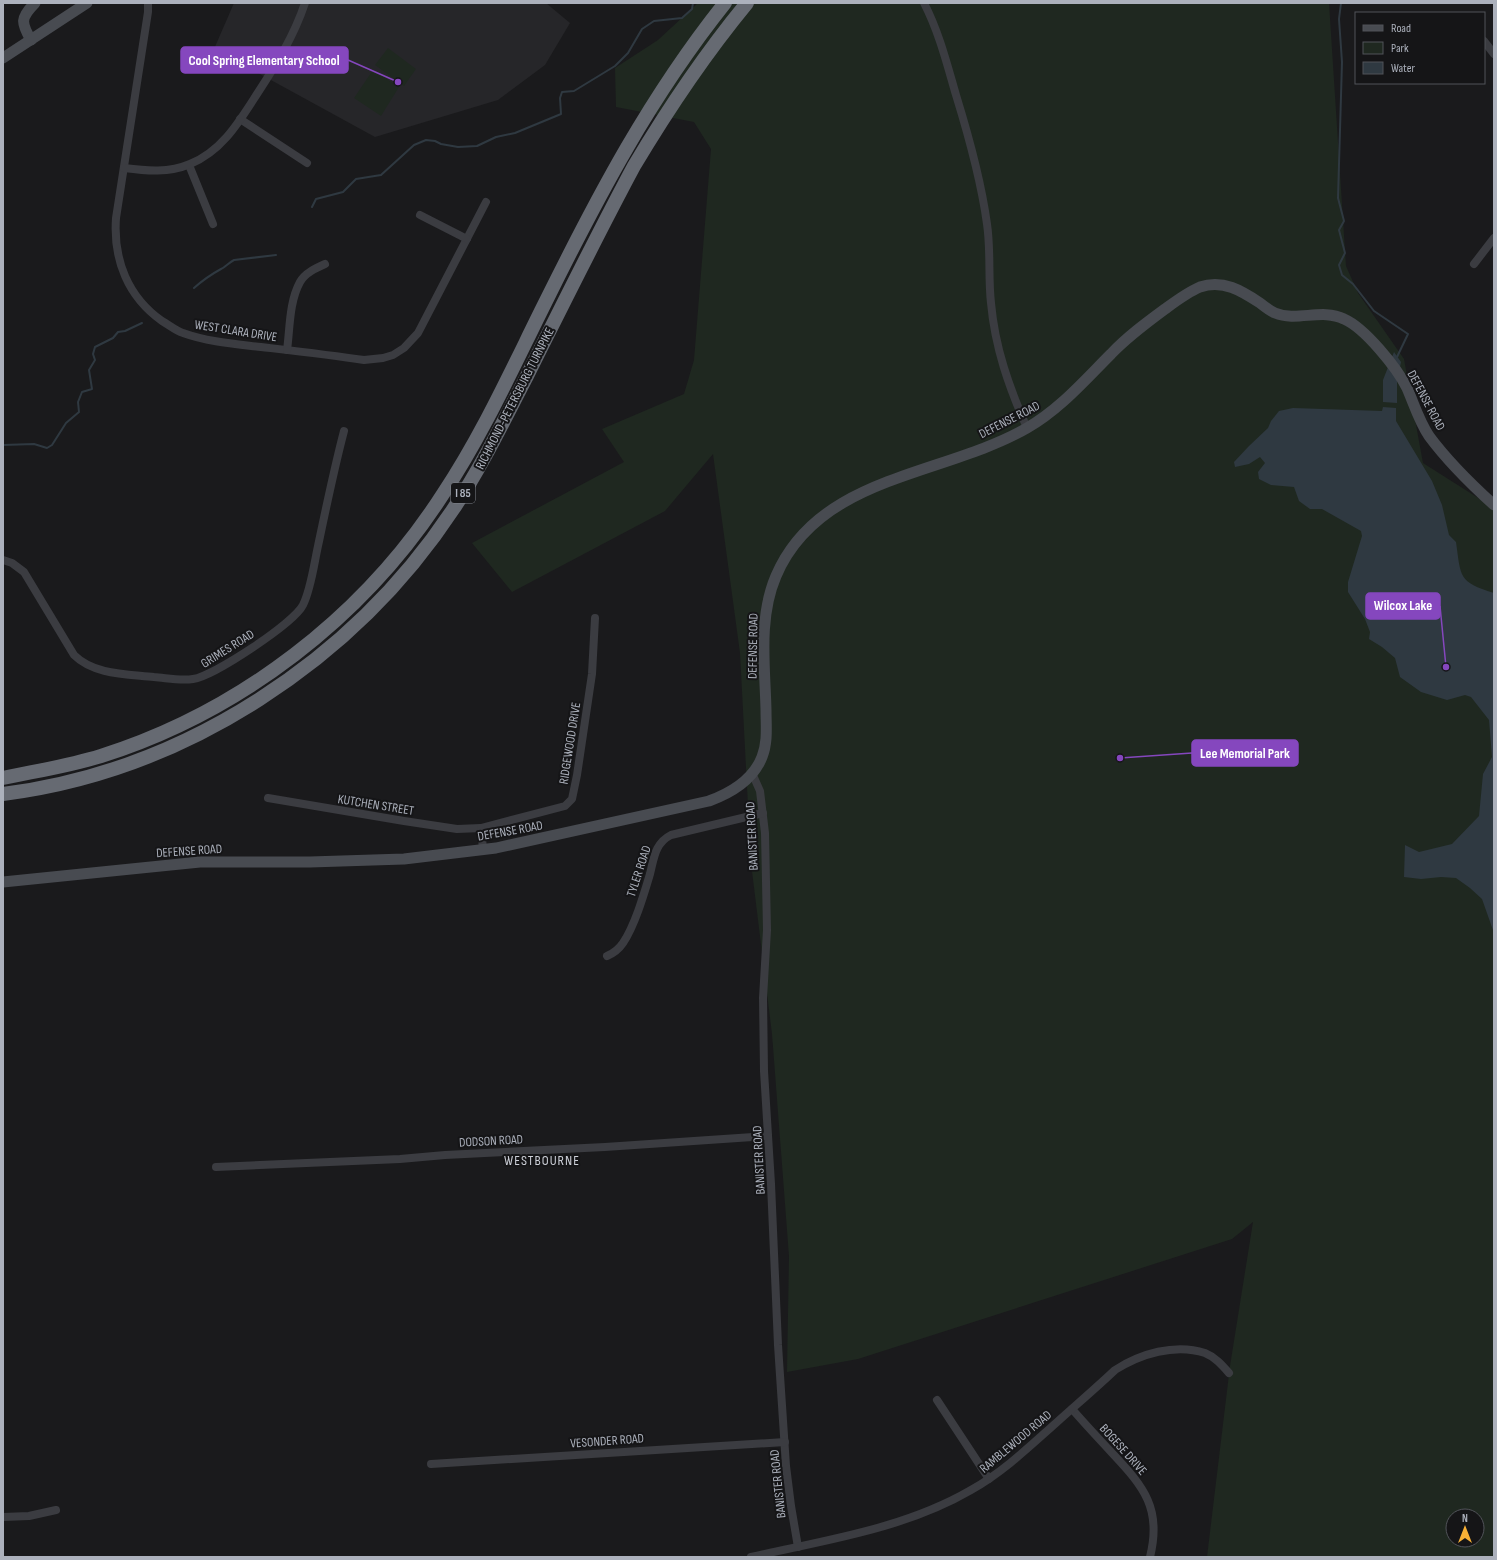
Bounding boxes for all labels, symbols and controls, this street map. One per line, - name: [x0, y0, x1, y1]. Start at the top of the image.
- legend: [1355, 12, 1485, 84]
- text: Road: [1391, 21, 1411, 36]
- text: Park: [1391, 41, 1409, 56]
- callout: Cool Spring Elementary School: [181, 47, 348, 73]
- text: Cool Spring Elementary School: [189, 52, 340, 69]
- text: Water: [1391, 61, 1415, 76]
- street label: WEST CLARA DRIVE: [193, 317, 278, 345]
- street label: RICHMOND-PETERSBURG TURNPIKE: [472, 325, 558, 472]
- street label: DEFENSE ROAD: [1404, 368, 1449, 433]
- street label: DEFENSE ROAD: [976, 398, 1043, 442]
- road number: I 85: [451, 483, 475, 503]
- callout: Wilcox Lake: [1366, 593, 1440, 619]
- text: Wilcox Lake: [1374, 597, 1432, 614]
- street label: DEFENSE ROAD: [744, 613, 762, 679]
- street label: GRIMES ROAD: [198, 626, 257, 672]
- street label: RIDGEWOOD DRIVE: [556, 701, 584, 785]
- callout: Lee Memorial Park: [1192, 740, 1298, 766]
- text: Lee Memorial Park: [1200, 745, 1290, 762]
- street label: KUTCHEN STREET: [337, 791, 415, 819]
- street label: BANISTER ROAD: [742, 801, 762, 871]
- street label: DEFENSE ROAD: [476, 817, 544, 845]
- street label: DEFENSE ROAD: [156, 841, 223, 861]
- street label: TYLER ROAD: [623, 844, 655, 899]
- street label: BANISTER ROAD: [749, 1125, 769, 1195]
- street label: DODSON ROAD: [459, 1131, 523, 1151]
- district label: WESTBOURNE: [504, 1152, 580, 1169]
- street label: RAMBLEWOOD ROAD: [976, 1407, 1055, 1477]
- street label: BOGESE DRIVE: [1096, 1421, 1150, 1479]
- street label: VESONDER ROAD: [570, 1430, 644, 1452]
- street label: BANISTER ROAD: [766, 1449, 790, 1519]
- north arrow: [1445, 1508, 1485, 1548]
- text: N: [1462, 1512, 1468, 1525]

